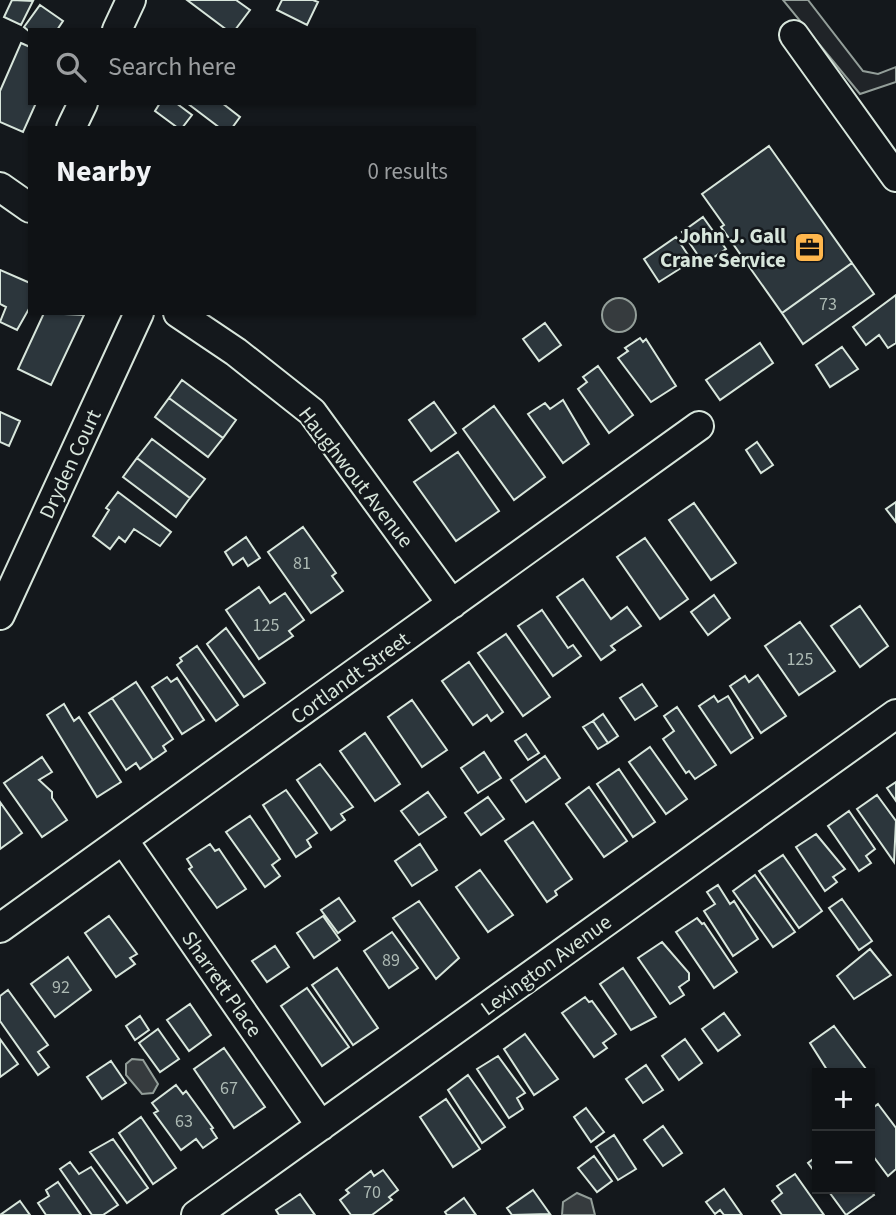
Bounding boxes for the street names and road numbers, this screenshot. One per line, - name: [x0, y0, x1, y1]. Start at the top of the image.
- street label: Haughwout Avenue: [291, 400, 421, 554]
- street label: Dryden Court: [32, 404, 108, 524]
- street label: Cortlandt Street: [284, 624, 416, 732]
- street label: Lexington Avenue: [474, 907, 618, 1023]
- street label: Sharrett Place: [174, 925, 270, 1043]

